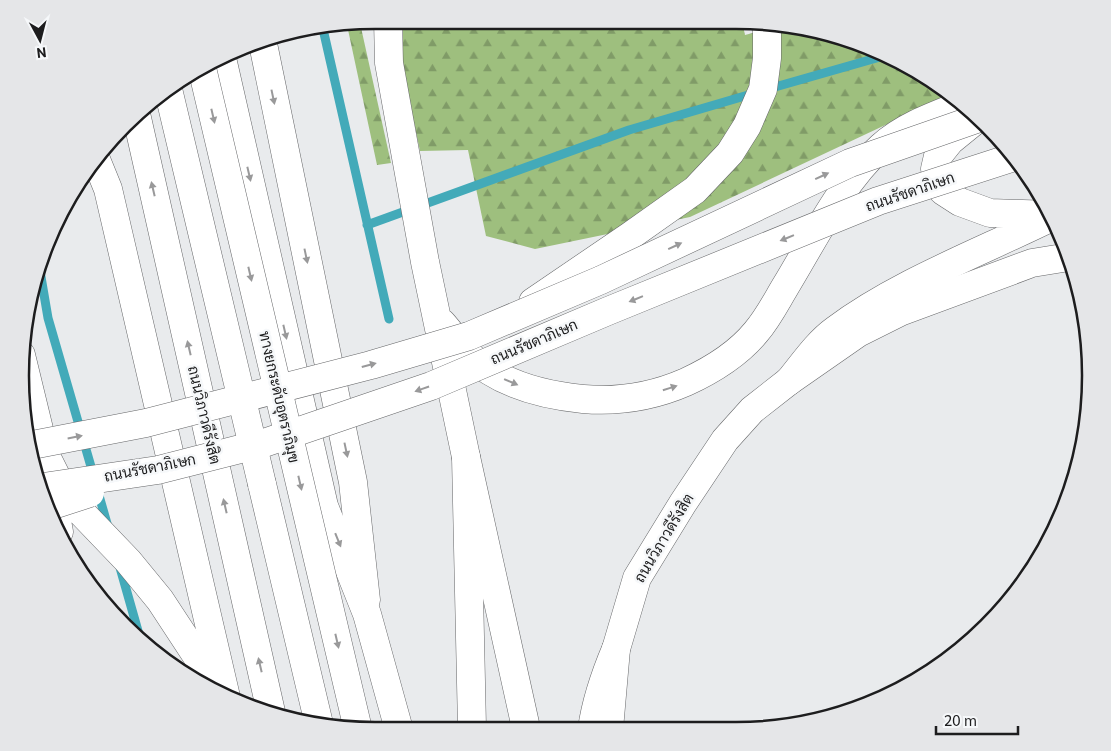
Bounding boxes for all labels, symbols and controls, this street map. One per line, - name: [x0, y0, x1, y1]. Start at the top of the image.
- north arrow: [15, 15, 65, 65]
- text: N: [36, 44, 48, 63]
- one-way arrow: [269, 90, 277, 105]
- one-way arrow: [209, 108, 217, 123]
- one-way arrow: [245, 166, 253, 181]
- street label: ถนนรัชดาภิเษก: [862, 166, 957, 215]
- one-way arrow: [815, 172, 829, 180]
- one-way arrow: [149, 182, 157, 197]
- one-way arrow: [780, 235, 794, 243]
- one-way arrow: [668, 241, 682, 249]
- one-way arrow: [302, 249, 310, 264]
- one-way arrow: [246, 266, 254, 281]
- one-way arrow: [629, 296, 643, 304]
- street label: ถนนรัชดาภิเษก: [487, 314, 580, 368]
- one-way arrow: [281, 325, 289, 340]
- street label: ทางยกระดับอุตราภิมุข: [253, 329, 305, 465]
- one-way arrow: [185, 340, 193, 355]
- one-way arrow: [361, 361, 376, 369]
- street label: ถนนวิภาวดีรังสิต: [185, 364, 226, 466]
- one-way arrow: [504, 378, 518, 386]
- one-way arrow: [662, 384, 677, 391]
- one-way arrow: [414, 386, 429, 394]
- one-way arrow: [67, 433, 83, 441]
- one-way arrow: [342, 442, 350, 457]
- street label: ถนนรัชดาภิเษก: [102, 448, 197, 485]
- one-way arrow: [296, 476, 304, 491]
- street label: ถนนวิภาวดีรังสิต: [629, 489, 697, 585]
- one-way arrow: [220, 498, 228, 514]
- one-way arrow: [334, 533, 342, 548]
- one-way arrow: [333, 634, 341, 649]
- one-way arrow: [256, 657, 264, 672]
- scale bar: [936, 704, 1018, 736]
- text: 20 m: [944, 710, 977, 729]

